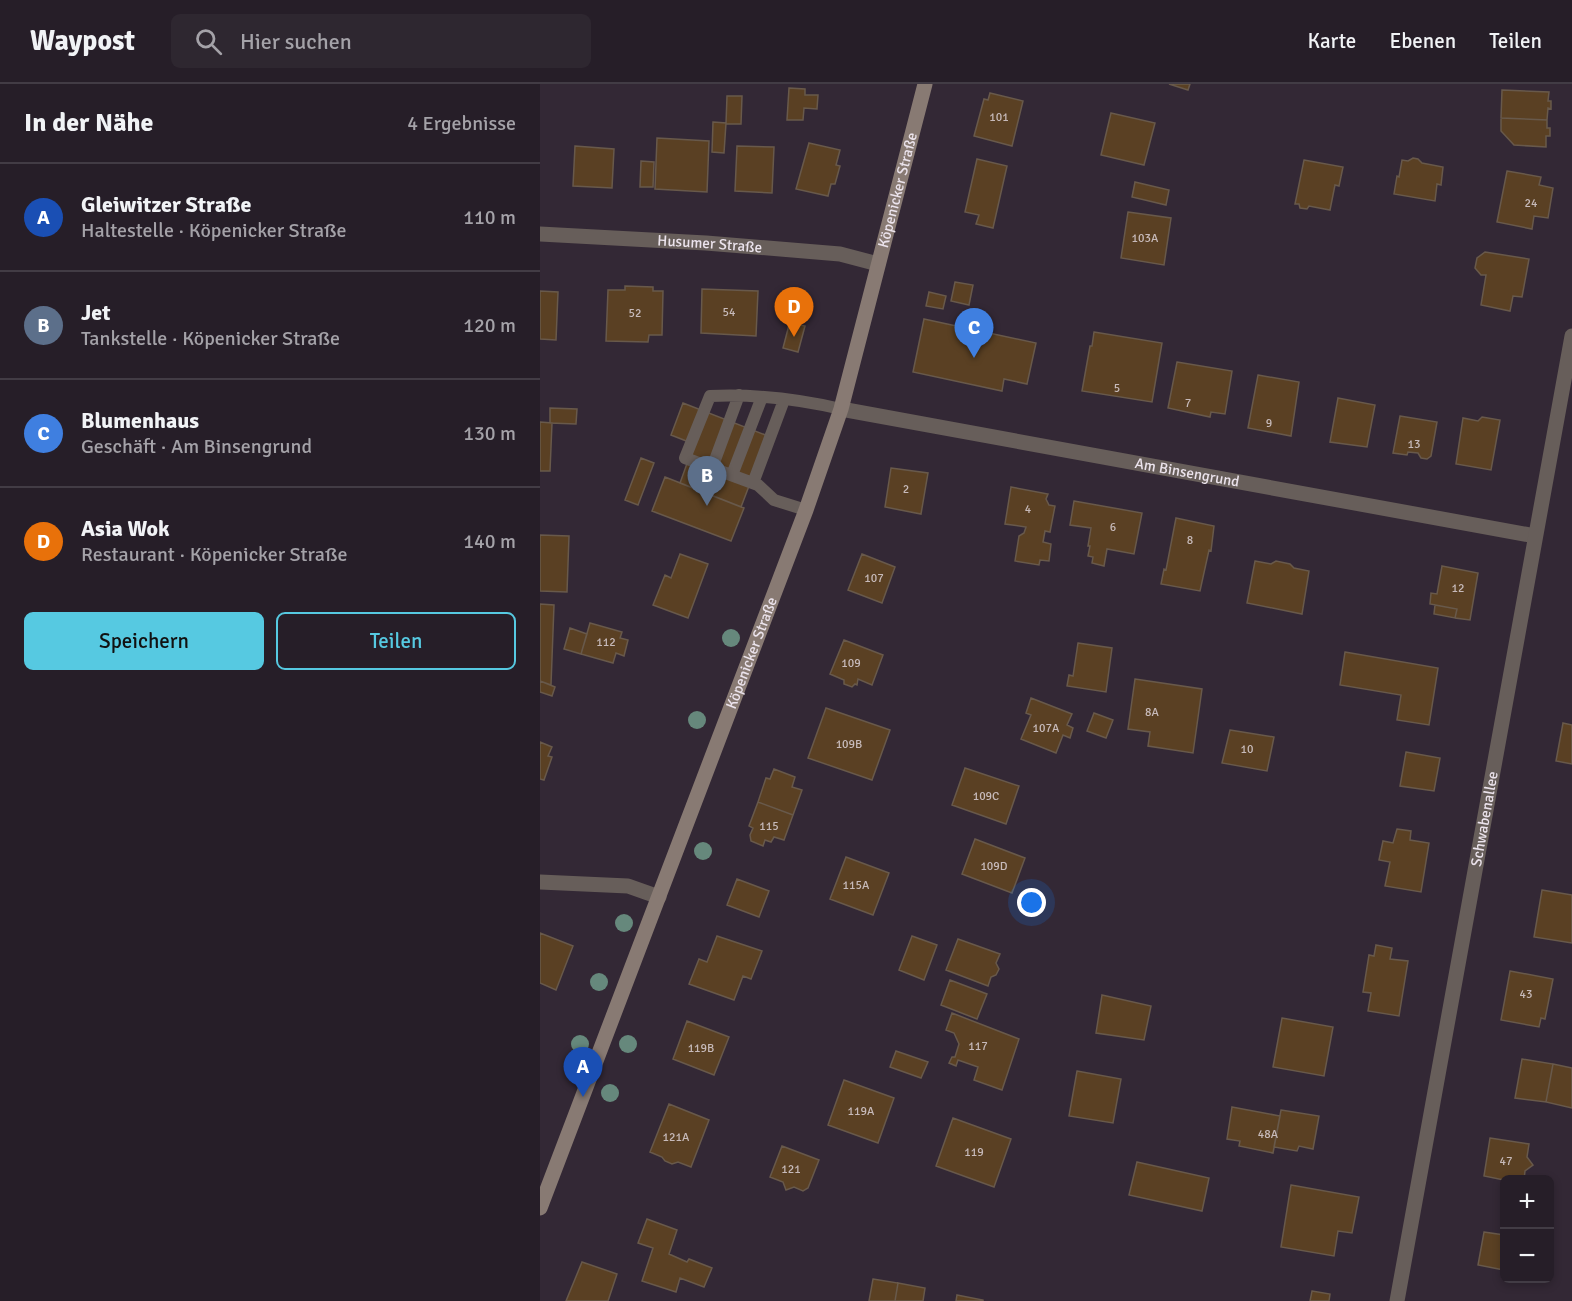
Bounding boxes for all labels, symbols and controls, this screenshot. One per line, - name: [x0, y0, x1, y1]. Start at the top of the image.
- search box: [171, 14, 591, 68]
- text: Waypost: [30, 24, 135, 58]
- icon: search: [192, 25, 225, 58]
- text: Hier suchen: [240, 28, 352, 55]
- text: Karte: [1307, 28, 1356, 54]
- text: Ebenen: [1389, 28, 1456, 54]
- text: Teilen: [1489, 28, 1542, 54]
- text: In der Nähe: [24, 107, 154, 139]
- house number: 101: [989, 110, 1009, 125]
- text: 4 Ergebnisse: [407, 111, 516, 136]
- street label: Köpenicker Straße: [874, 130, 921, 250]
- text: Gleiwitzer Straße: [81, 191, 251, 218]
- house number: 24: [1525, 196, 1538, 211]
- text: A: [37, 205, 50, 230]
- text: 110 m: [463, 205, 516, 230]
- text: Haltestelle · Köpenicker Straße: [81, 218, 347, 243]
- street label: Husumer Straße: [657, 231, 763, 257]
- house number: 103A: [1132, 231, 1159, 246]
- pin: D: [774, 288, 814, 337]
- text: Jet: [81, 299, 111, 326]
- house number: 54: [723, 305, 736, 320]
- house number: 52: [629, 306, 641, 321]
- pin: C: [954, 308, 994, 358]
- text: B: [37, 313, 50, 338]
- text: 120 m: [463, 313, 516, 338]
- text: Tankstelle · Köpenicker Straße: [81, 326, 340, 351]
- house number: 5: [1114, 381, 1120, 396]
- house number: 7: [1185, 396, 1191, 411]
- text: Blumenhaus: [81, 407, 199, 434]
- house number: 9: [1266, 416, 1272, 431]
- text: C: [37, 421, 50, 446]
- text: 130 m: [463, 421, 516, 446]
- text: Geschäft · Am Binsengrund: [81, 434, 312, 459]
- house number: 13: [1408, 437, 1420, 452]
- street label: Am Binsengrund: [1134, 454, 1241, 491]
- pin: B: [688, 456, 726, 506]
- house number: 2: [903, 482, 909, 497]
- house number: 4: [1025, 502, 1032, 517]
- text: Asia Wok: [81, 515, 170, 542]
- house number: 6: [1110, 520, 1116, 535]
- text: D: [37, 529, 50, 554]
- text: 140 m: [463, 529, 516, 554]
- house number: 8: [1187, 533, 1193, 548]
- text: Restaurant · Köpenicker Straße: [81, 542, 348, 567]
- house number: 107: [864, 571, 884, 586]
- house number: 12: [1452, 581, 1464, 596]
- street label: Köpenicker Straße: [722, 594, 781, 711]
- button: Speichern: [24, 612, 264, 670]
- button: Teilen: [276, 612, 516, 670]
- house number: 112: [596, 635, 616, 650]
- house number: 109: [841, 656, 861, 671]
- house number: 8A: [1145, 705, 1160, 720]
- house number: 107A: [1033, 721, 1060, 736]
- house number: 109B: [836, 737, 862, 752]
- house number: 10: [1241, 742, 1253, 757]
- street label: Schwabenallee: [1467, 770, 1502, 868]
- house number: 109C: [973, 789, 999, 804]
- house number: 115: [759, 819, 779, 834]
- house number: 109D: [980, 859, 1008, 874]
- house number: 115A: [843, 878, 870, 893]
- your location: [1017, 888, 1046, 917]
- house number: 43: [1520, 987, 1532, 1002]
- house number: 117: [968, 1039, 988, 1054]
- house number: 119B: [688, 1041, 714, 1056]
- pin: A: [564, 1048, 603, 1097]
- house number: 119A: [848, 1104, 875, 1119]
- house number: 48A: [1258, 1127, 1279, 1142]
- house number: 121A: [663, 1130, 690, 1145]
- house number: 119: [964, 1145, 984, 1160]
- house number: 47: [1500, 1154, 1512, 1169]
- house number: 121: [781, 1162, 801, 1177]
- map controls: [1500, 1175, 1554, 1283]
- button: +: [1500, 1175, 1554, 1229]
- button: −: [1500, 1229, 1554, 1283]

